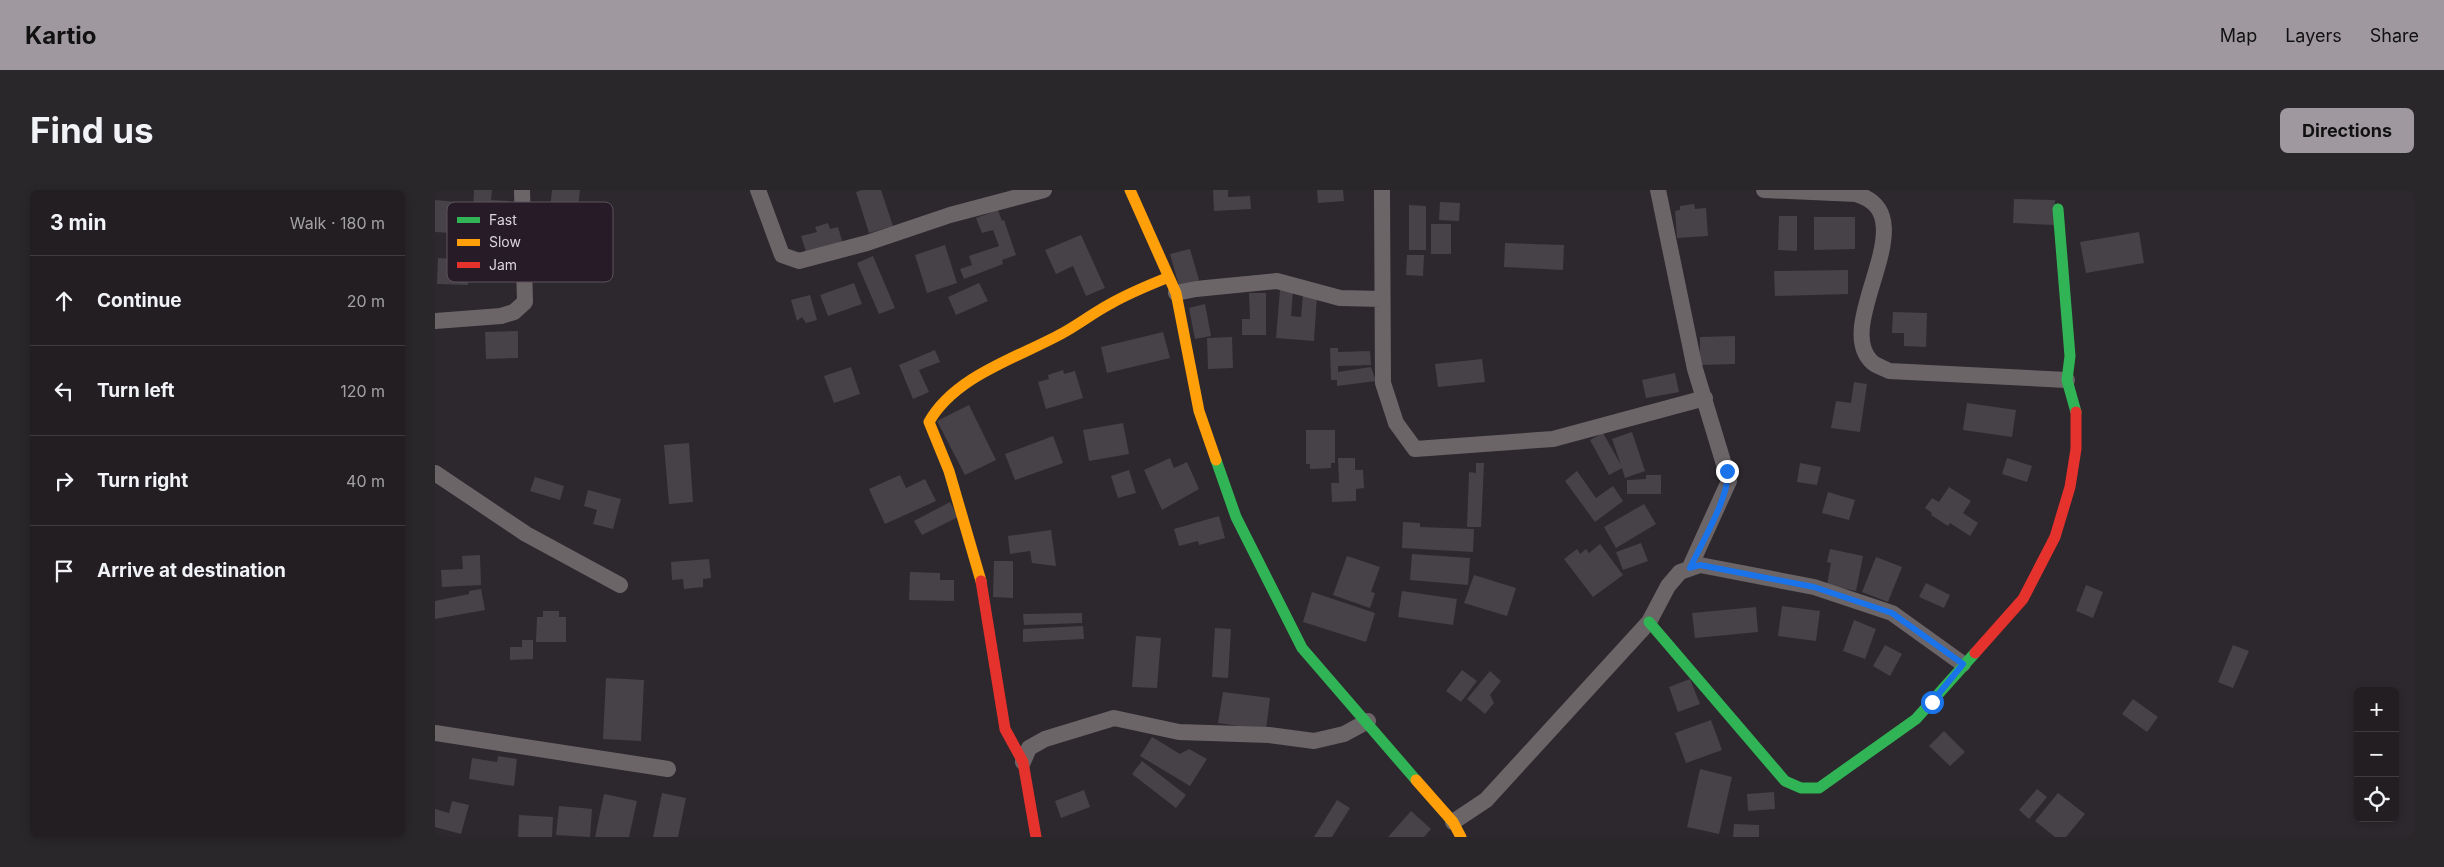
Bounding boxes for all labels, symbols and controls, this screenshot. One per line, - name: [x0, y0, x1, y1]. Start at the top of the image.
- text: Kartio: [25, 21, 96, 50]
- text: Map: [2220, 25, 2257, 46]
- text: Layers: [2285, 25, 2342, 46]
- text: Share: [2370, 25, 2419, 46]
- button: Directions: [2280, 108, 2414, 153]
- text: Find us: [30, 109, 154, 151]
- legend: [447, 202, 613, 282]
- text: 3 min: [50, 210, 106, 235]
- text: Fast: [489, 211, 517, 228]
- text: Walk · 180 m: [290, 213, 385, 233]
- text: Slow: [489, 233, 521, 250]
- text: Jam: [489, 256, 517, 273]
- icon: ahead: [50, 287, 78, 315]
- text: Continue: [97, 289, 182, 312]
- text: 20 m: [347, 291, 385, 311]
- icon: left: [50, 377, 78, 405]
- text: Turn left: [97, 379, 175, 402]
- text: 120 m: [340, 381, 385, 401]
- route end: [1716, 460, 1739, 483]
- icon: right: [50, 467, 78, 495]
- text: Turn right: [97, 469, 188, 492]
- text: 40 m: [346, 471, 385, 491]
- icon: arrive: [50, 557, 78, 585]
- text: Arrive at destination: [97, 559, 286, 582]
- map controls: [2354, 687, 2399, 822]
- button: +: [2354, 687, 2399, 732]
- route start: [1921, 691, 1944, 714]
- button: −: [2354, 732, 2399, 777]
- button: locate: [2354, 777, 2399, 822]

